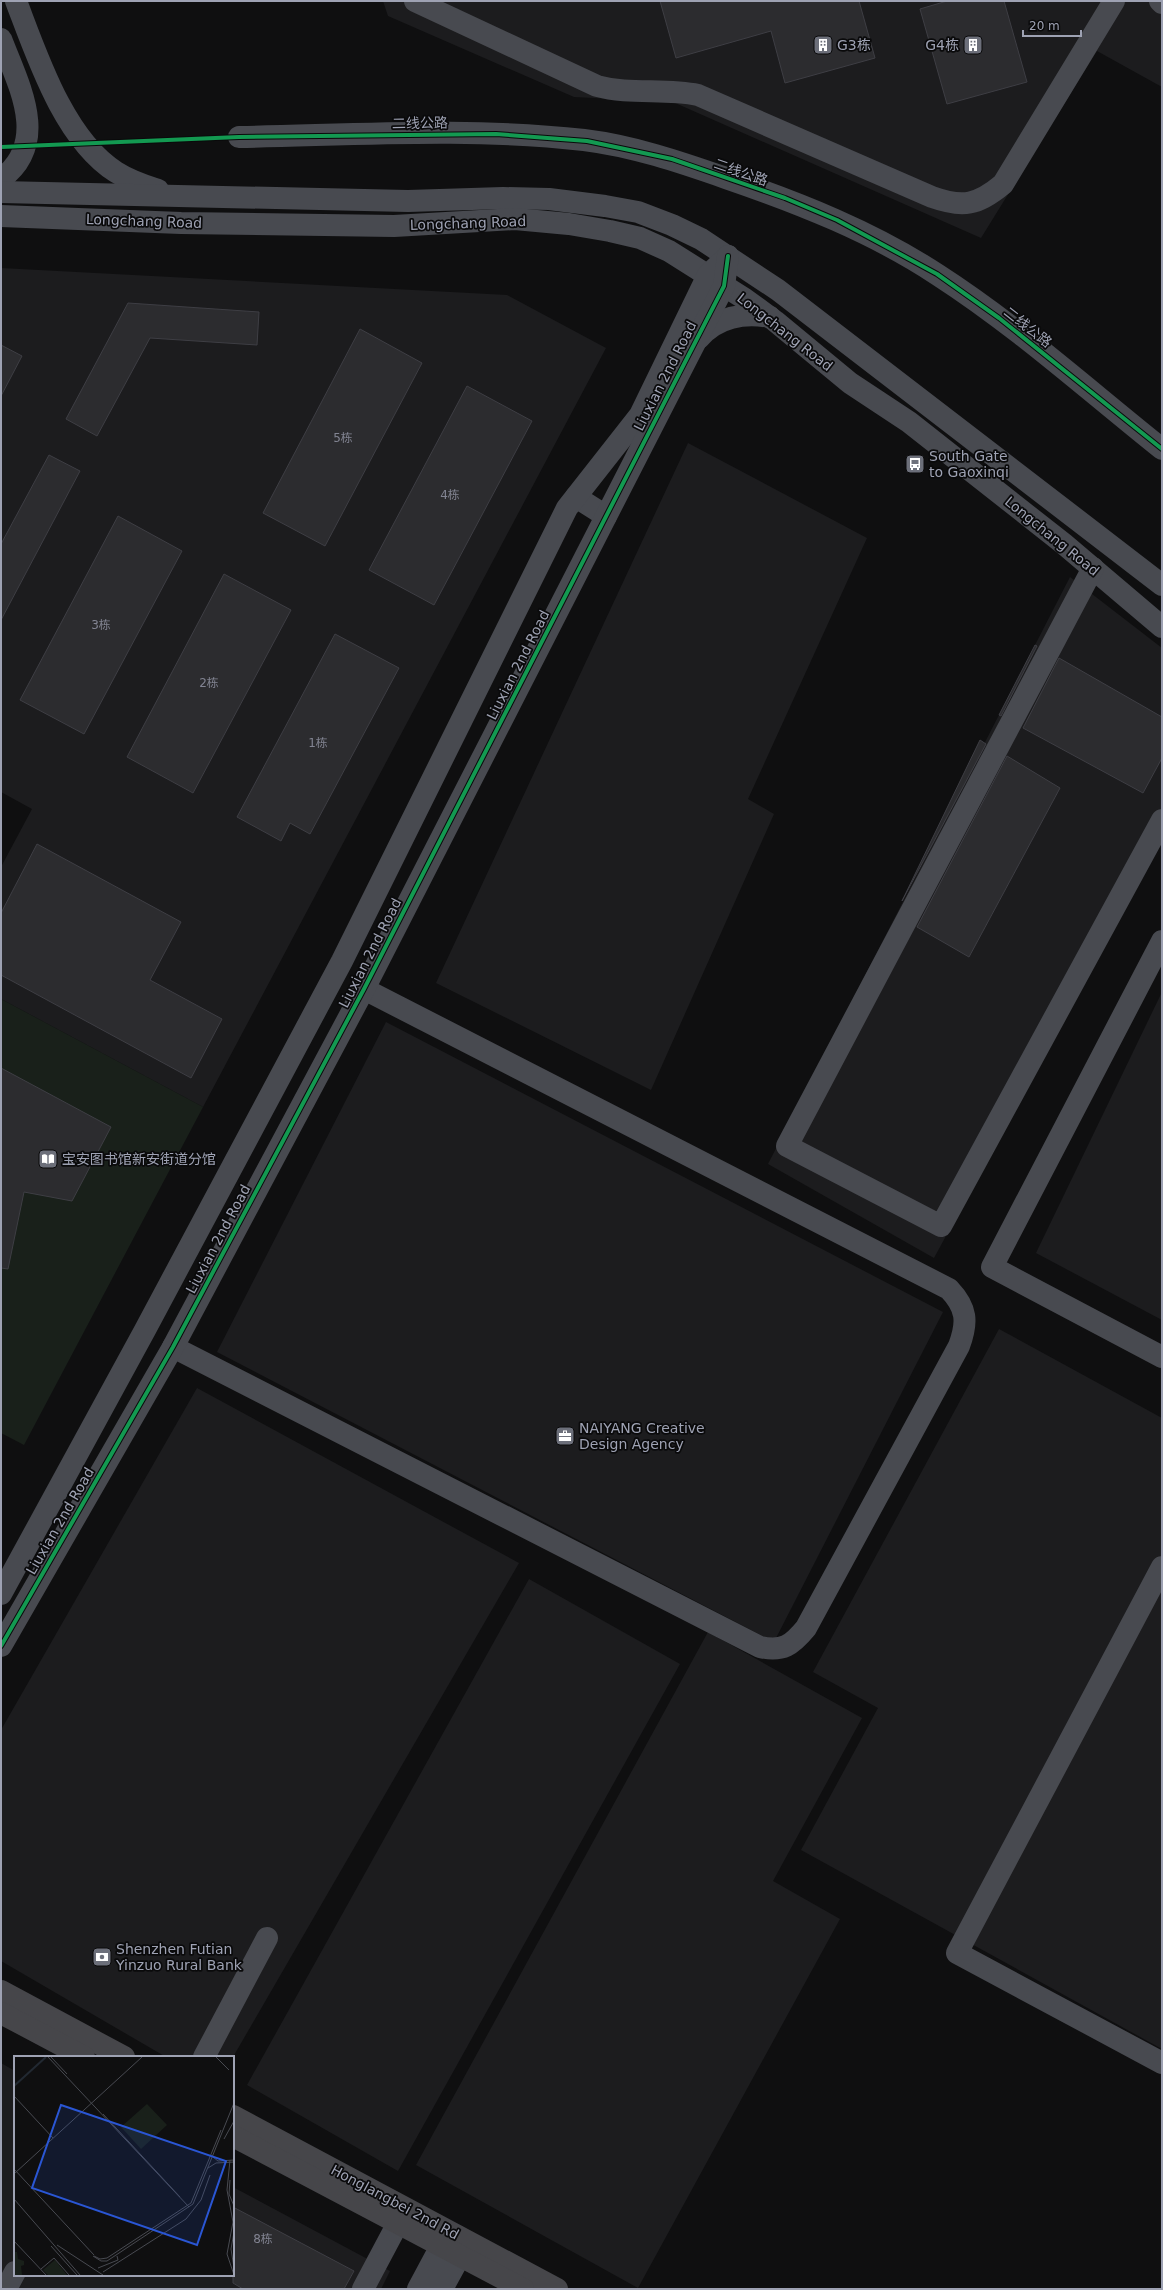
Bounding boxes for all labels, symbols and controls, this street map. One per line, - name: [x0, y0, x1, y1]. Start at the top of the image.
- scale bar: [1023, 12, 1081, 38]
- text: 20 m: [1029, 19, 1060, 33]
- building icon: G3栋: [812, 34, 834, 56]
- building icon: G4栋: [962, 34, 984, 56]
- place label: G3栋: [837, 37, 871, 53]
- place label: G4栋: [925, 37, 959, 53]
- street label: 二线公路: [392, 115, 448, 131]
- street label: 二线公路: [712, 155, 770, 189]
- street label: Longchang Road: [86, 211, 202, 231]
- street label: Longchang Road: [410, 213, 526, 233]
- street label: Longchang Road: [734, 290, 836, 374]
- street label: 二线公路: [1001, 303, 1055, 351]
- street label: Liuxian 2nd Road: [630, 319, 700, 433]
- house number: 5栋: [333, 431, 353, 445]
- place label: South Gate to Gaoxinqi: [929, 448, 1009, 480]
- bus stop icon: South Gate to Gaoxinqi: [904, 453, 926, 475]
- house number: 4栋: [440, 488, 460, 502]
- street label: Longchang Road: [1002, 493, 1102, 579]
- street label: Liuxian 2nd Road: [483, 608, 553, 722]
- house number: 3栋: [91, 618, 111, 632]
- house number: 2栋: [199, 676, 219, 690]
- house number: 1栋: [308, 736, 328, 750]
- street label: Liuxian 2nd Road: [335, 896, 405, 1010]
- library icon: 宝安图书馆新安街道分馆: [37, 1148, 59, 1170]
- place label: 宝安图书馆新安街道分馆: [62, 1151, 216, 1167]
- street label: Liuxian 2nd Road: [183, 1182, 253, 1296]
- place label: NAIYANG Creative Design Agency: [579, 1420, 705, 1452]
- office icon: NAIYANG Creative Design Agency: [554, 1425, 576, 1447]
- street label: Liuxian 2nd Road: [23, 1465, 97, 1577]
- place label: Shenzhen Futian Yinzuo Rural Bank: [115, 1941, 243, 1973]
- bank icon: Shenzhen Futian Yinzuo Rural Bank: [91, 1946, 113, 1968]
- inset map: [14, 2056, 234, 2276]
- street label: Honglangbei 2nd Rd: [328, 2161, 462, 2243]
- house number: 8栋: [253, 2232, 273, 2246]

